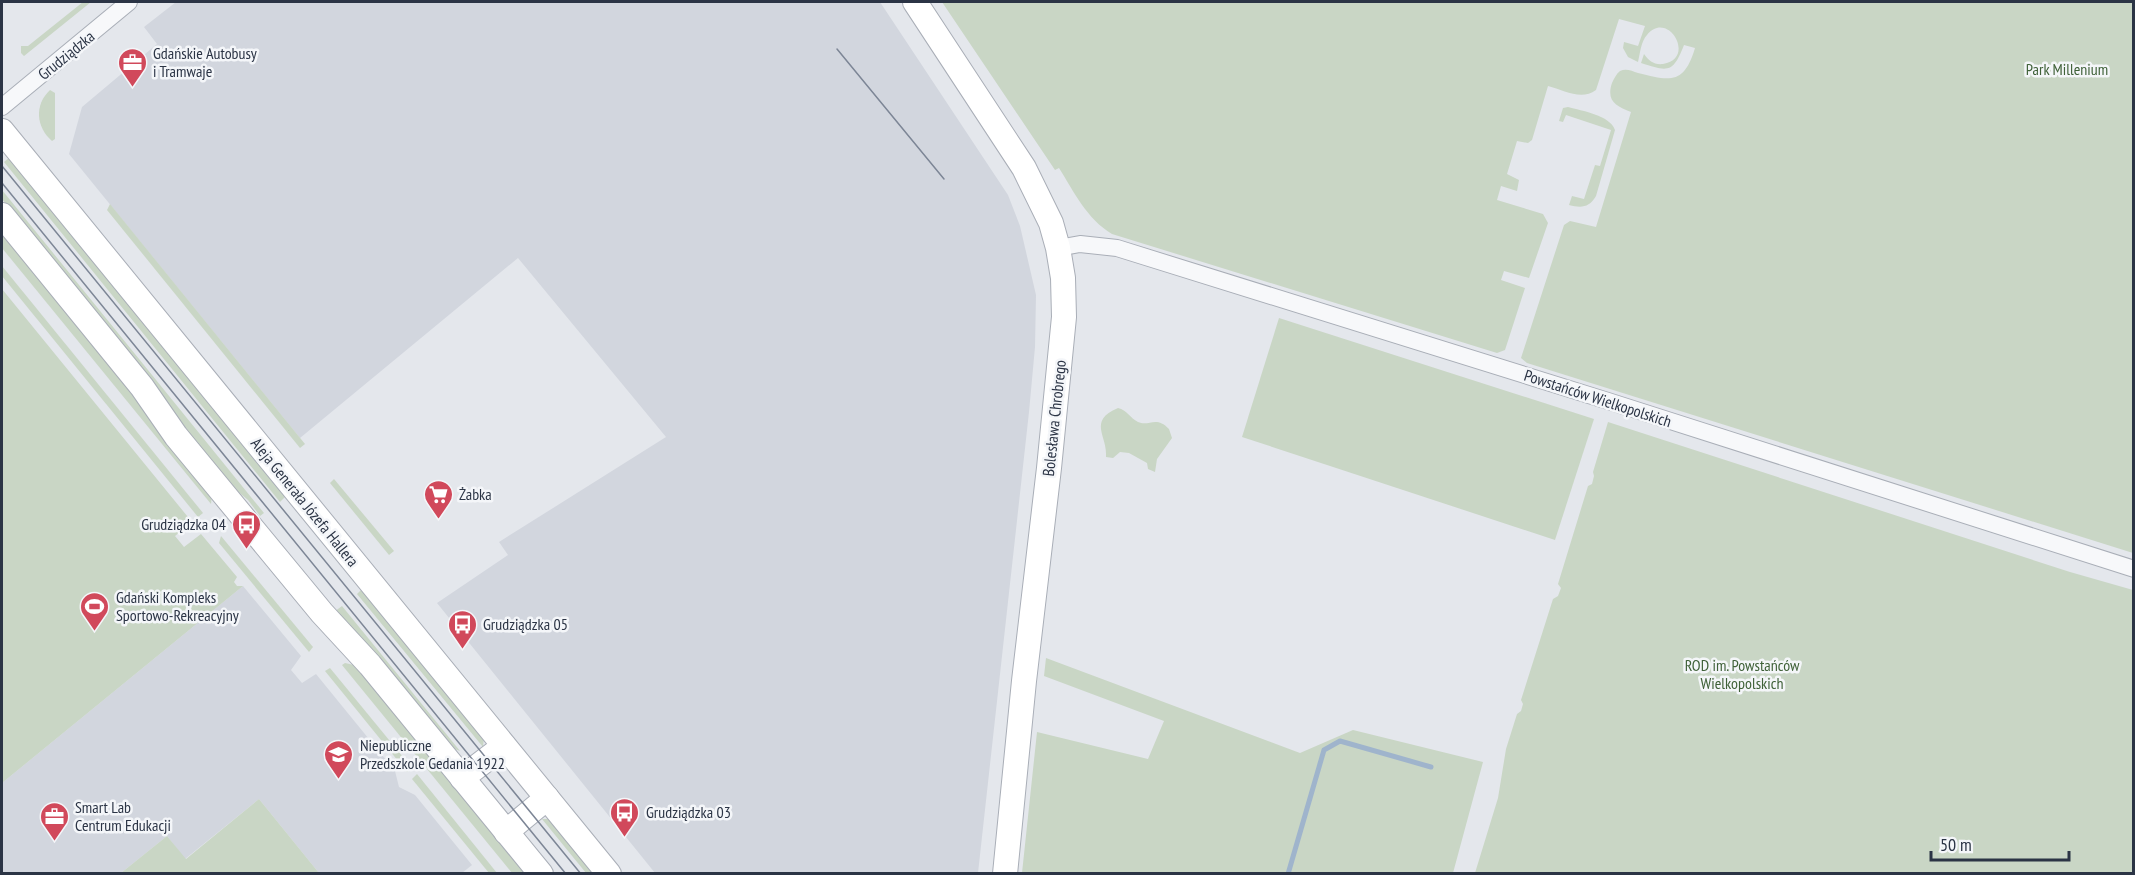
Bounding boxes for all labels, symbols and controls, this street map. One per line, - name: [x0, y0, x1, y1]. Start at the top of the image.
- street label: Grudziądzka: [34, 26, 98, 84]
- place label: Gdańskie Autobusy i Tramwaje: [153, 43, 257, 81]
- office icon: Gdańskie Autobusy i Tramwaje: [116, 46, 148, 88]
- park label: Park Millenium: [2026, 59, 2108, 79]
- street label: Bolesława Chrobrego: [1038, 359, 1070, 477]
- street label: Powstańców Wielkopolskich: [1522, 365, 1674, 431]
- street label: Aleja Generała Józefa Hallera: [247, 434, 363, 570]
- supermarket icon: Żabka: [422, 478, 454, 520]
- place label: Żabka: [459, 484, 492, 504]
- bus stop icon: Grudziądzka 04: [231, 508, 263, 550]
- place label: Grudziądzka 04: [141, 514, 226, 534]
- place label: Gdański Kompleks Sportowo-Rekreacyjny: [116, 587, 239, 625]
- sports icon: Gdański Kompleks Sportowo-Rekreacyjny: [79, 590, 111, 632]
- bus stop icon: Grudziądzka 05: [446, 608, 478, 650]
- place label: Grudziądzka 05: [483, 614, 568, 634]
- park label: ROD im. Powstańców Wielkopolskich: [1685, 655, 1800, 693]
- place label: Niepubliczne Przedszkole Gedania 1922: [360, 735, 505, 773]
- school or university icon: Niepubliczne Przedszkole Gedania 1922: [323, 738, 355, 780]
- bus stop icon: Grudziądzka 03: [609, 796, 641, 838]
- place label: Smart Lab Centrum Edukacji: [75, 797, 171, 835]
- office icon: Smart Lab Centrum Edukacji: [38, 800, 70, 842]
- place label: Grudziądzka 03: [646, 802, 731, 822]
- scale bar: [1931, 824, 2069, 862]
- text: 50 m: [1940, 833, 1972, 856]

